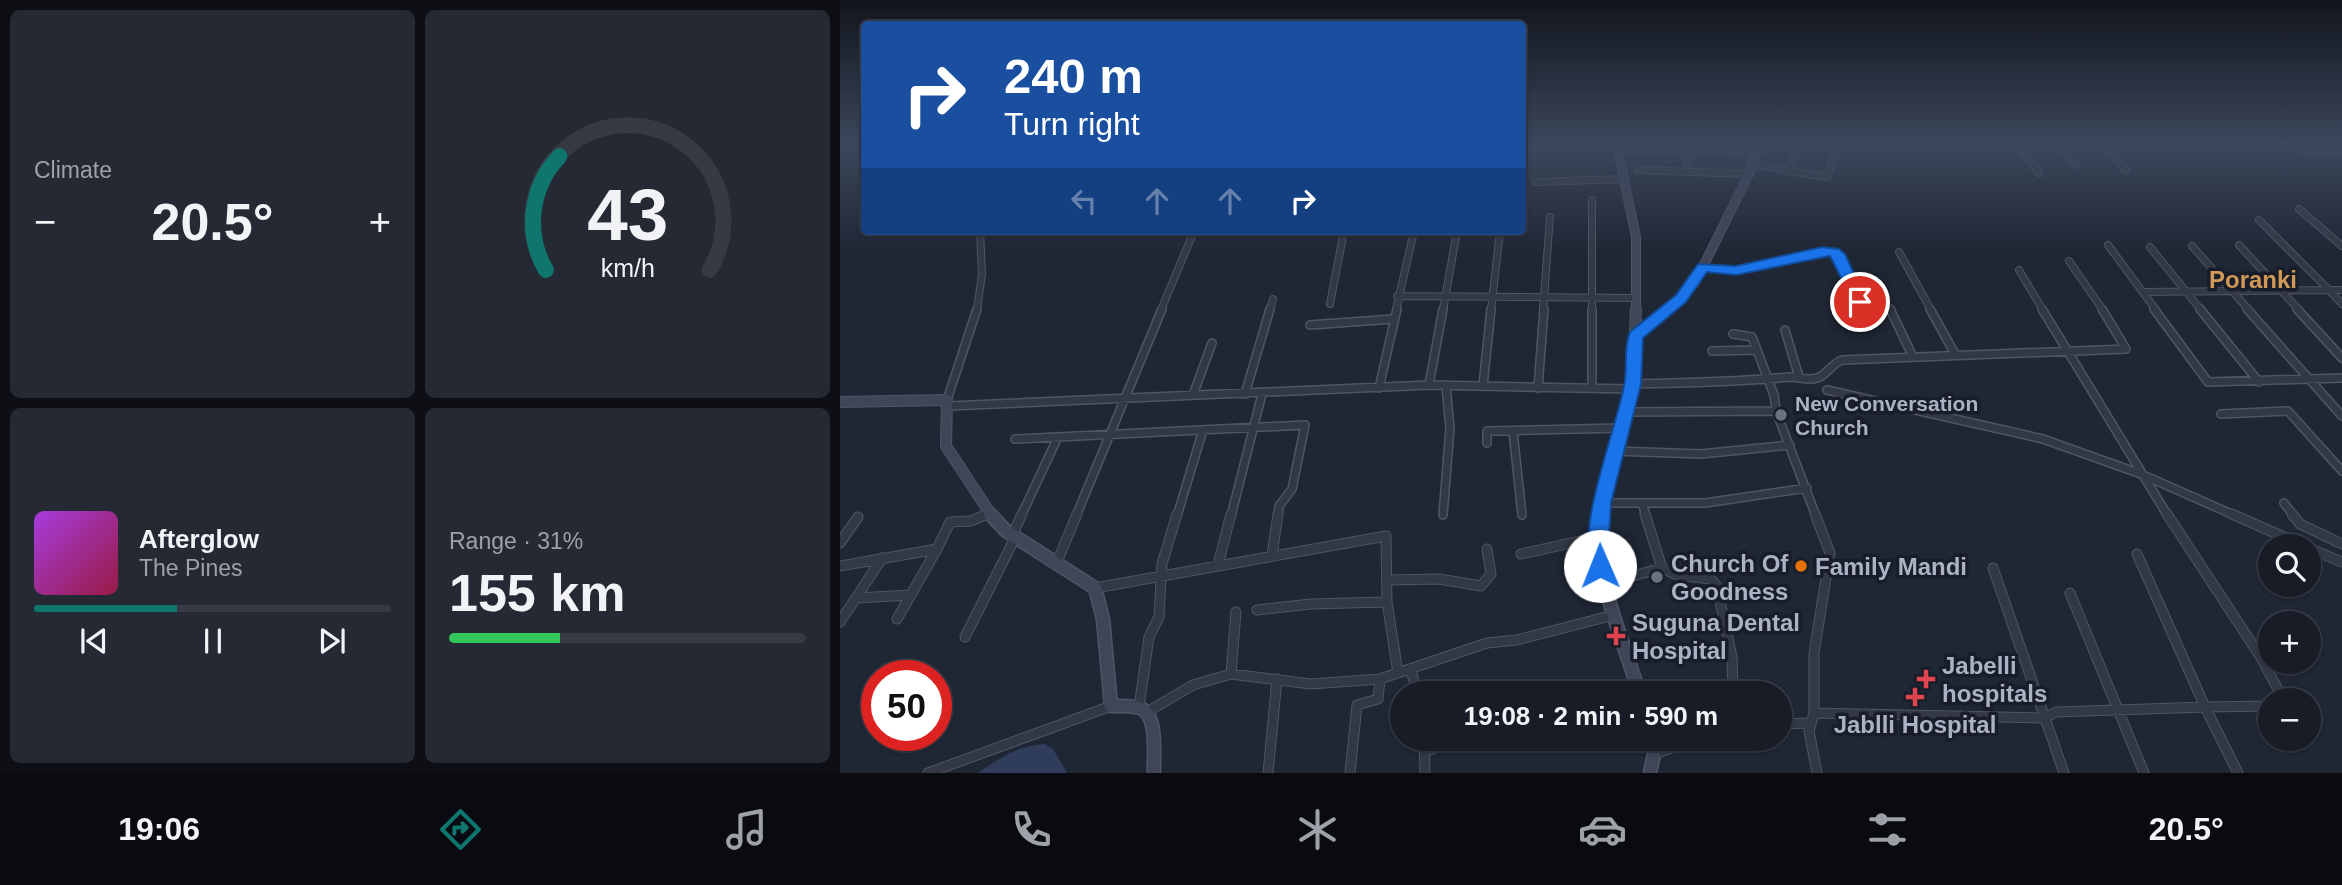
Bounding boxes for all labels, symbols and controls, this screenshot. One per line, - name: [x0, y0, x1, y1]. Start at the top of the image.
- icon: right: [889, 49, 980, 140]
- text: 240 m: [1004, 49, 1143, 103]
- text: Turn right: [1004, 106, 1140, 142]
- text: Climate: [34, 157, 112, 183]
- text: 43: [587, 174, 668, 255]
- icon: left: [1065, 182, 1103, 220]
- icon: ahead: [1138, 182, 1176, 220]
- icon: ahead: [1211, 182, 1249, 220]
- icon: right: [1284, 182, 1322, 220]
- text: 20.5°: [151, 193, 274, 251]
- text: −: [34, 201, 56, 243]
- text: +: [369, 201, 391, 243]
- text: km/h: [600, 254, 655, 282]
- district label: Poranki: [2209, 266, 2297, 293]
- pin: [1830, 272, 1890, 332]
- icon: arrive: [1841, 283, 1879, 321]
- place label: New Conversation Church: [1795, 392, 1978, 439]
- marker: New Conversation Church: [1773, 407, 1789, 423]
- text: Afterglow: [139, 524, 259, 554]
- text: Range · 31%: [449, 528, 583, 554]
- position arrow: [1563, 529, 1637, 603]
- map controls: [2258, 534, 2321, 751]
- button: search: [2258, 534, 2321, 597]
- place label: Church Of Goodness: [1671, 550, 1789, 605]
- place label: Family Mandi: [1815, 553, 1967, 580]
- text: The Pines: [139, 555, 243, 581]
- marker: Family Mandi: [1793, 558, 1809, 574]
- text: 155 km: [449, 564, 625, 622]
- marker: Church Of Goodness: [1649, 569, 1665, 585]
- place label: Suguna Dental Hospital: [1632, 609, 1800, 664]
- button: +: [2258, 611, 2321, 674]
- icon: previous: [75, 622, 113, 660]
- icon: pause: [194, 622, 232, 660]
- icon: next: [313, 622, 351, 660]
- marker: Suguna Dental Hospital: [1606, 626, 1626, 646]
- place label: Jabelli hospitals: [1942, 652, 2047, 707]
- speed limit sign: 50: [861, 660, 952, 751]
- marker: Jabelli hospitals: [1916, 669, 1936, 689]
- marker: Jablli Hospital: [1905, 687, 1925, 707]
- button: −: [2258, 688, 2321, 751]
- text: 19:08 · 2 min · 590 m: [1464, 701, 1718, 731]
- place label: Jablli Hospital: [1834, 711, 1996, 738]
- icon: directions: [436, 805, 485, 854]
- icon: music: [722, 805, 771, 854]
- icon: phone: [1007, 805, 1056, 854]
- icon: climate: [1293, 805, 1342, 854]
- icon: car: [1578, 805, 1627, 854]
- icon: filters: [1863, 805, 1912, 854]
- text: 19:06: [118, 811, 200, 847]
- text: 20.5°: [2149, 811, 2224, 847]

